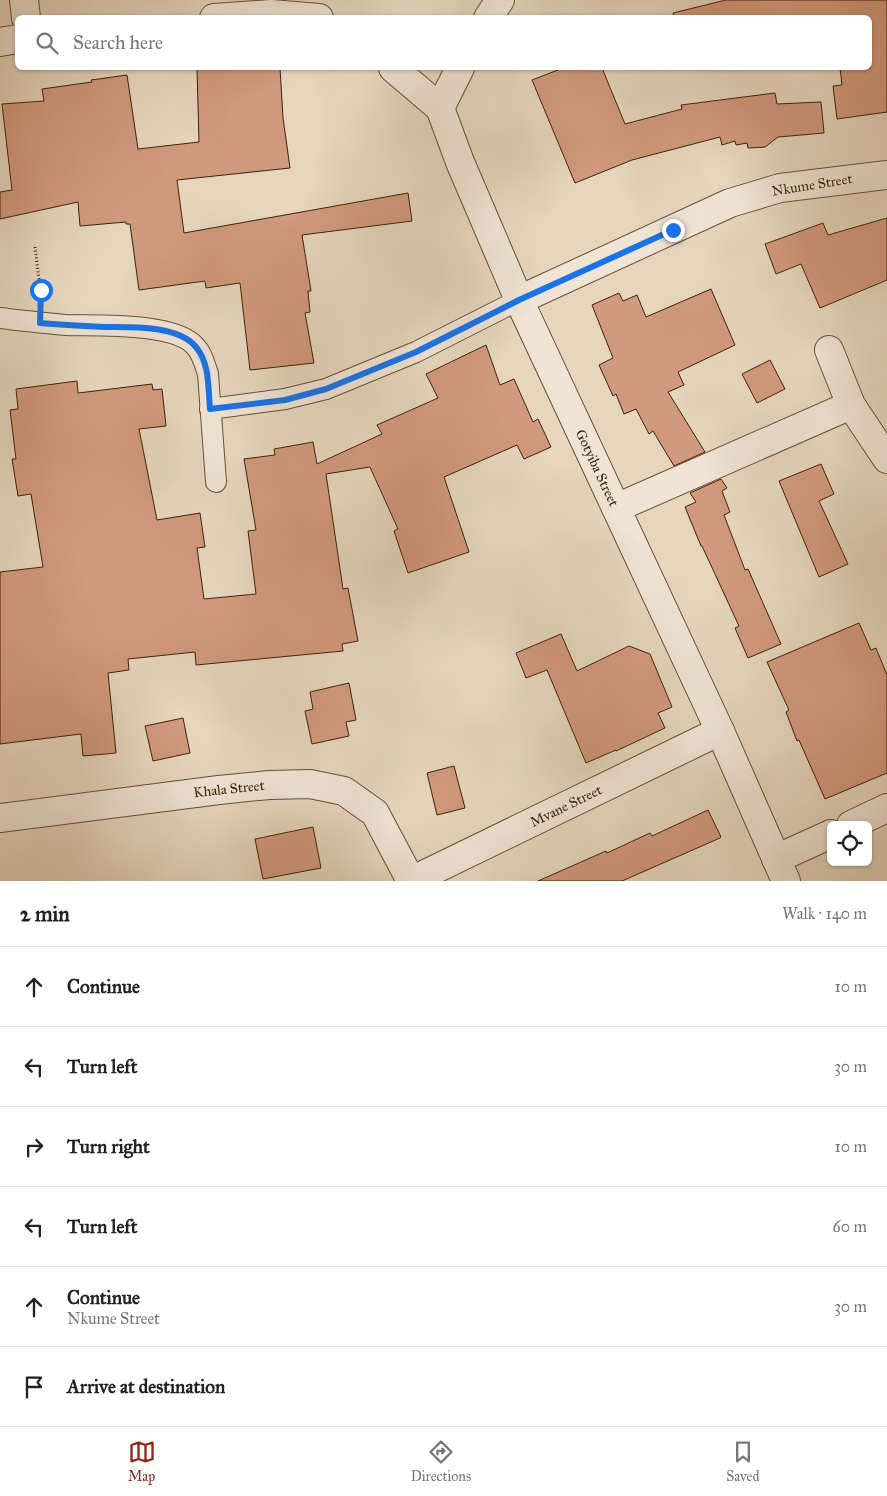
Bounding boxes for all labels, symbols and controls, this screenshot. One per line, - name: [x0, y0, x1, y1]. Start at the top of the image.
- search box: [15, 15, 872, 70]
- icon: search: [33, 29, 61, 57]
- text: Search here: [73, 31, 163, 54]
- street label: Nkume Street: [771, 170, 853, 200]
- route end: [662, 219, 685, 242]
- route start: [30, 279, 53, 302]
- street label: Gotyiba Street: [572, 427, 622, 509]
- street label: Khala Street: [193, 777, 265, 801]
- street label: Mvane Street: [527, 781, 605, 831]
- map controls: [827, 821, 872, 866]
- button: locate: [827, 821, 872, 866]
- text: 2 min: [20, 901, 70, 927]
- text: Walk · 140 m: [782, 904, 867, 923]
- icon: ahead: [20, 973, 48, 1001]
- text: Continue: [67, 975, 140, 998]
- text: 10 m: [835, 977, 867, 996]
- icon: left: [20, 1053, 48, 1081]
- text: Turn left: [67, 1055, 137, 1078]
- text: 30 m: [834, 1057, 867, 1076]
- icon: right: [20, 1133, 48, 1161]
- text: Turn right: [67, 1135, 150, 1158]
- text: 10 m: [835, 1137, 867, 1156]
- icon: left: [20, 1213, 48, 1241]
- text: Turn left: [67, 1215, 137, 1238]
- text: 60 m: [833, 1217, 867, 1236]
- text: Continue: [67, 1286, 140, 1309]
- icon: ahead: [20, 1293, 48, 1321]
- text: 30 m: [834, 1297, 867, 1316]
- text: Nkume Street: [67, 1309, 160, 1328]
- icon: arrive: [20, 1373, 48, 1401]
- text: Arrive at destination: [67, 1375, 225, 1398]
- tab: Map: [128, 1438, 156, 1485]
- tab: Directions: [411, 1438, 471, 1485]
- tab: Saved: [726, 1438, 759, 1485]

